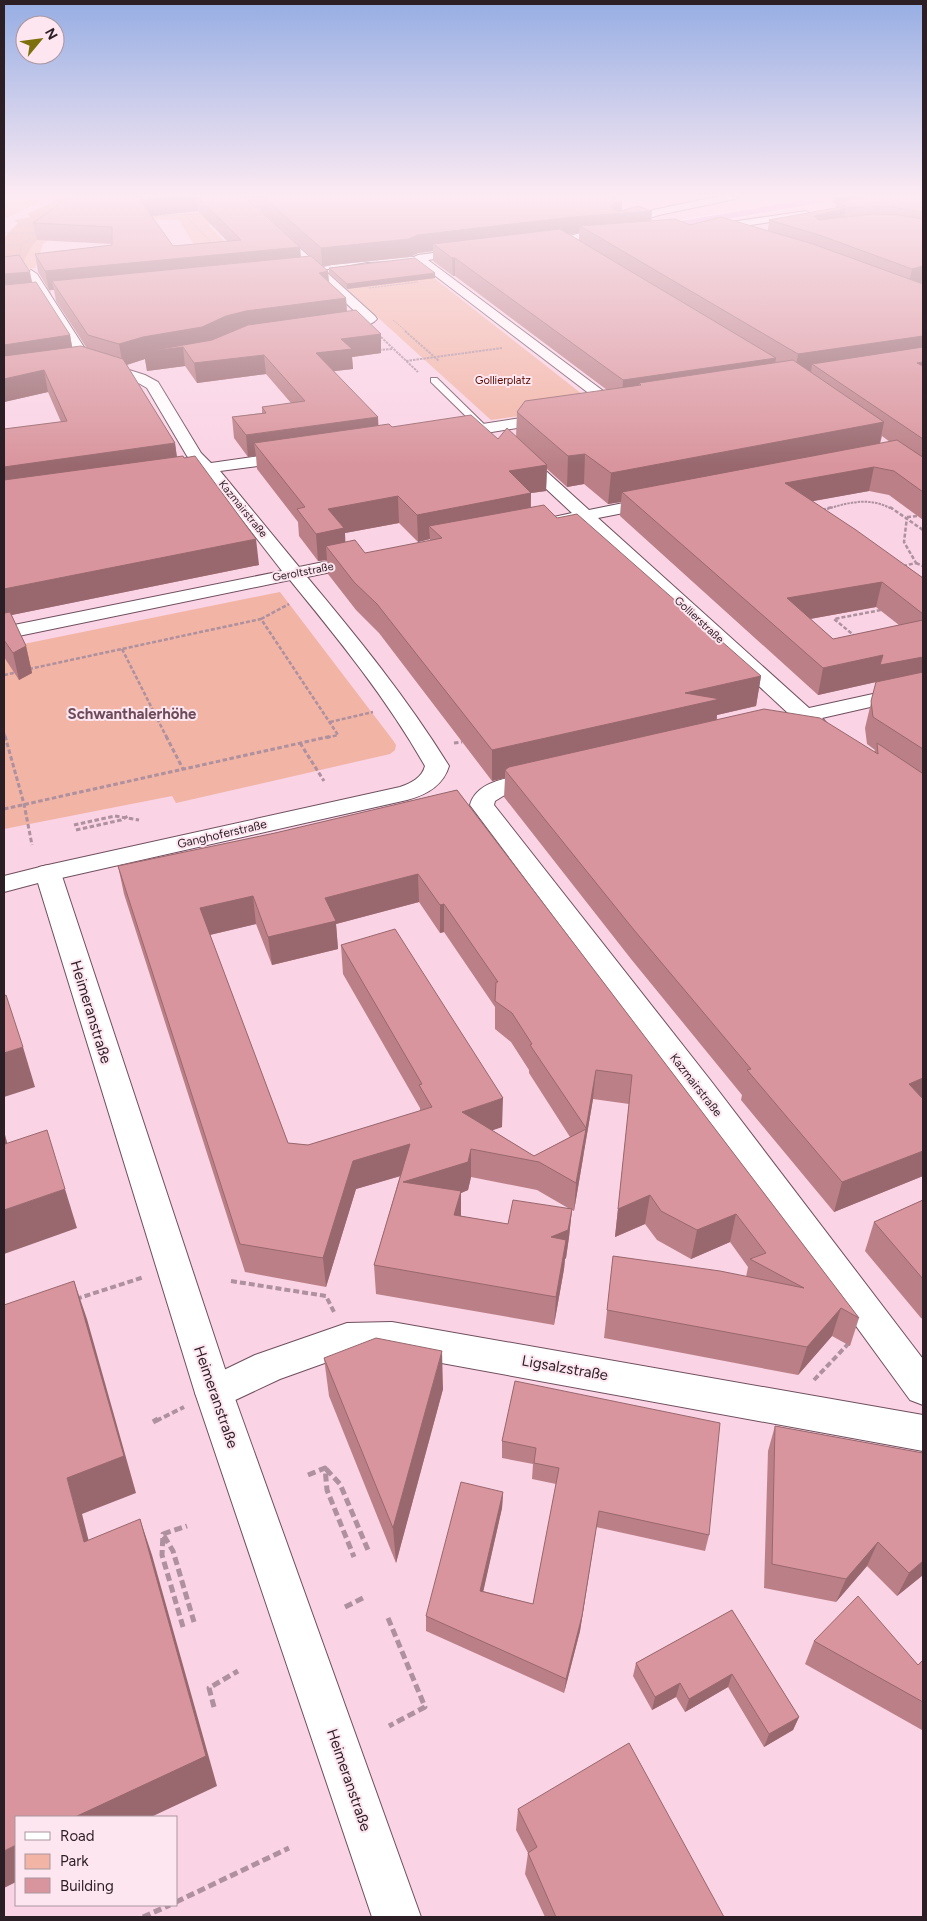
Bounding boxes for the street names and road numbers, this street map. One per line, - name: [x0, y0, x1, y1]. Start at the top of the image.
- street label: Kazmairstraße: [216, 478, 270, 540]
- street label: Geroltstraße: [271, 560, 335, 584]
- street label: Gollierstraße: [672, 594, 726, 646]
- street label: Ganghoferstraße: [176, 817, 268, 851]
- street label: Heimeranstraße: [67, 958, 115, 1066]
- street label: Kazmairstraße: [667, 1051, 725, 1120]
- street label: Heimeranstraße: [190, 1343, 242, 1451]
- street label: Ligsalzstraße: [520, 1352, 610, 1384]
- street label: Heimeranstraße: [323, 1726, 375, 1834]

